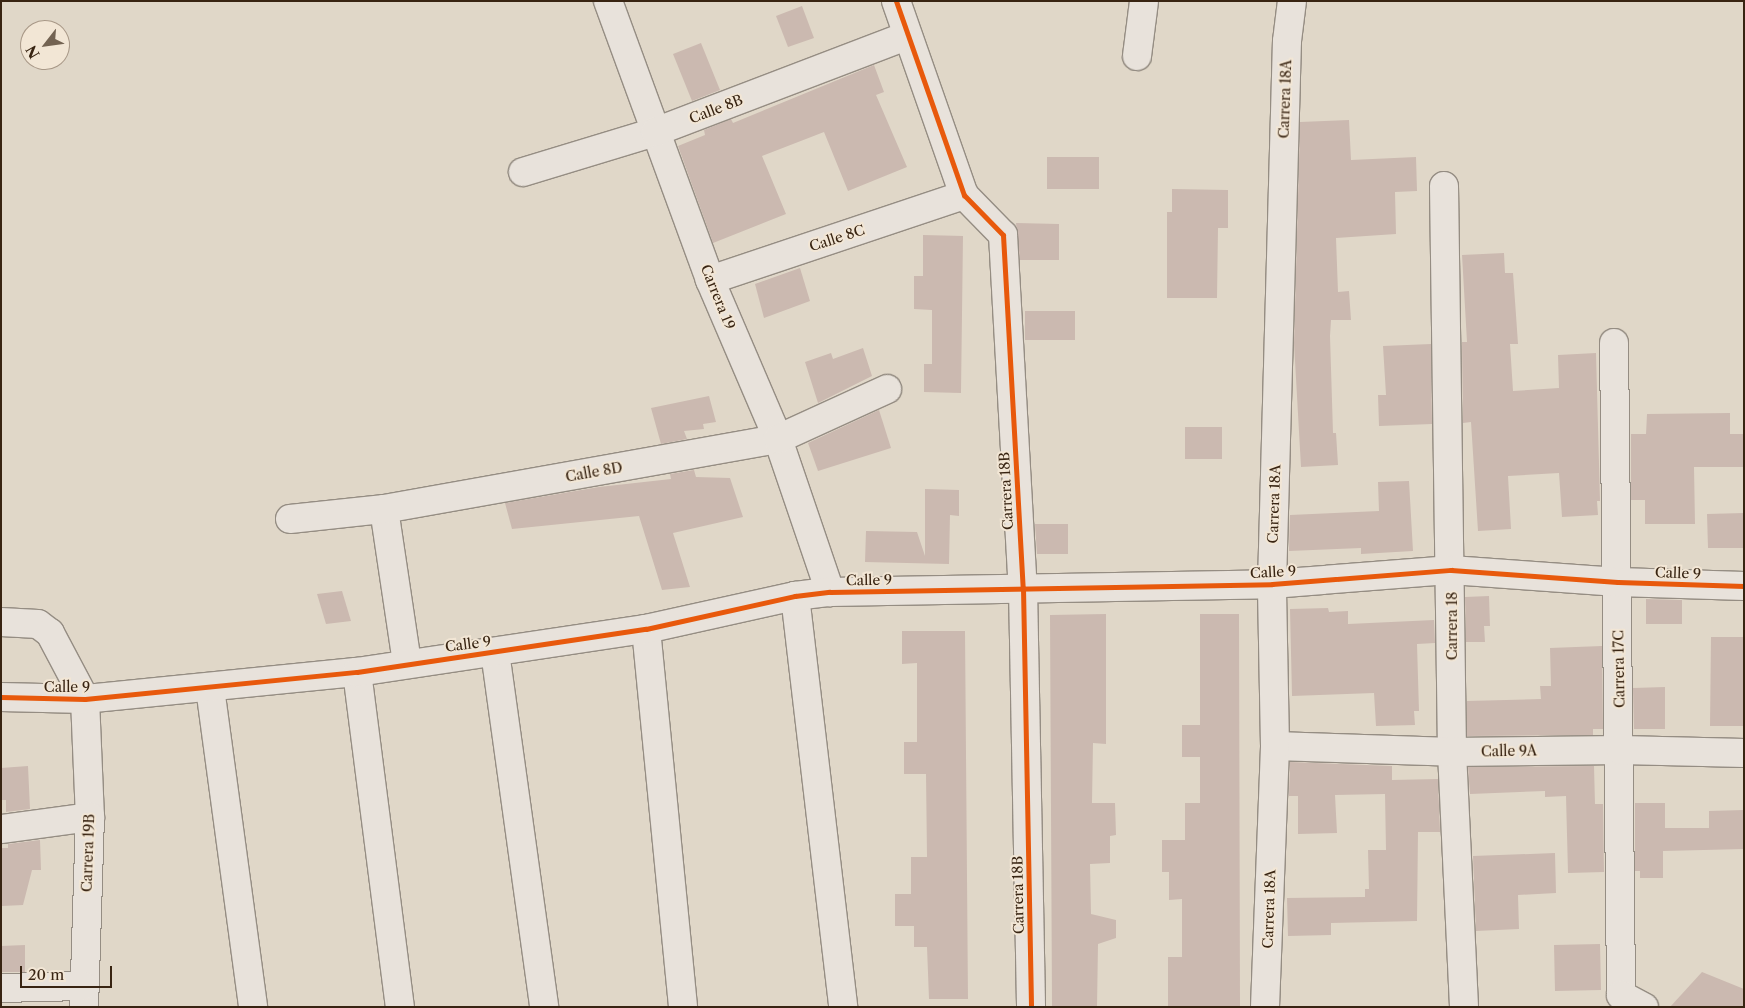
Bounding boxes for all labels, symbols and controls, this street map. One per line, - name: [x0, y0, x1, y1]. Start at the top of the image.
- north arrow: [20, 20, 70, 70]
- text: N: [22, 42, 44, 62]
- street label: Carrera 18A: [1275, 59, 1295, 139]
- street label: Calle 8B: [687, 91, 745, 127]
- street label: Calle 8C: [807, 221, 867, 255]
- street label: Carrera 19: [697, 262, 739, 332]
- street label: Carrera 18B: [996, 451, 1016, 531]
- street label: Calle 8D: [564, 459, 624, 485]
- street label: Carrera 18A: [1264, 464, 1284, 544]
- street label: Calle 9: [1249, 562, 1297, 582]
- street label: Calle 9: [1655, 564, 1701, 582]
- street label: Calle 9: [846, 571, 892, 589]
- street label: Carrera 18: [1444, 592, 1460, 660]
- street label: Carrera 17C: [1610, 630, 1628, 708]
- street label: Calle 9: [444, 633, 492, 655]
- street label: Calle 9: [44, 679, 90, 695]
- street label: Calle 9A: [1481, 742, 1537, 760]
- street label: Carrera 19B: [78, 814, 98, 892]
- street label: Carrera 18B: [1009, 856, 1027, 934]
- street label: Carrera 18A: [1259, 869, 1279, 949]
- scale bar: [22, 956, 115, 988]
- text: 20 m: [28, 965, 64, 984]

